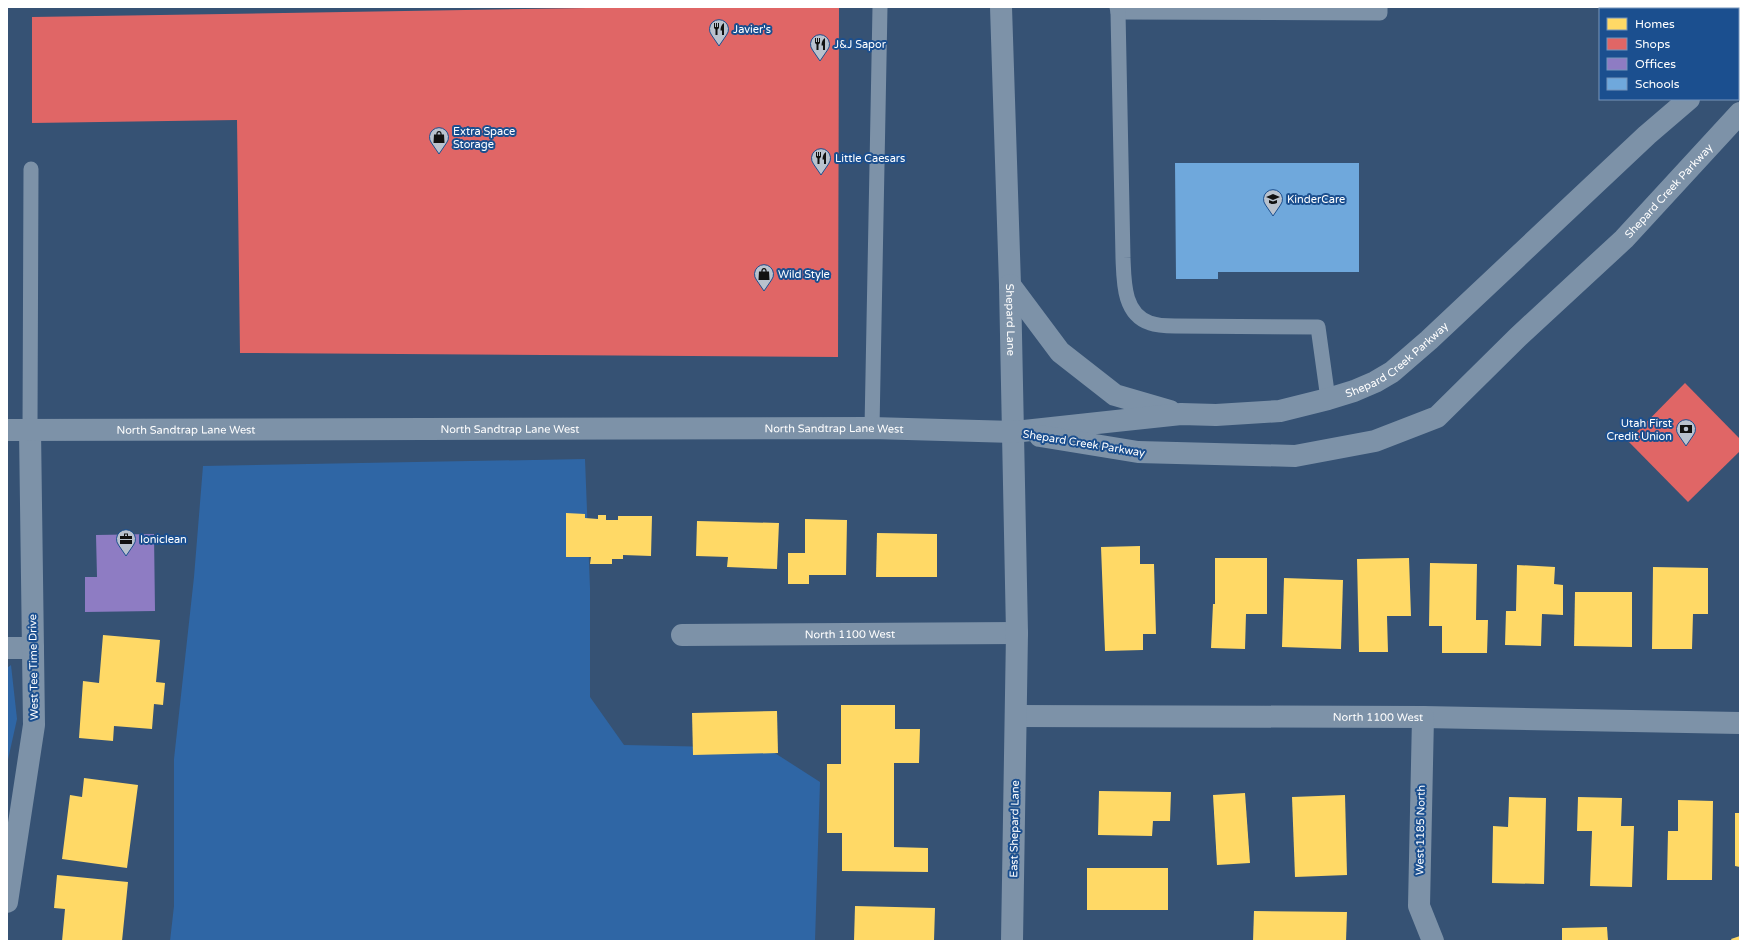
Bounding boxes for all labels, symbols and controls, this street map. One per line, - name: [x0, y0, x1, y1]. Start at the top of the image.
- legend: [1599, 8, 1739, 100]
- text: Homes: [1635, 17, 1675, 31]
- restaurant icon: Javier's: [708, 18, 730, 46]
- place label: Javier's: [733, 23, 771, 36]
- restaurant icon: J&J Sapor: [809, 33, 831, 61]
- text: Shops: [1635, 37, 1670, 51]
- place label: J&J Sapor: [834, 38, 887, 51]
- text: Offices: [1635, 57, 1676, 71]
- text: Schools: [1635, 77, 1680, 91]
- place label: Extra Space Storage: [453, 125, 515, 151]
- shop icon: Extra Space Storage: [428, 126, 450, 154]
- street label: Shepard Creek Parkway: [1622, 141, 1716, 241]
- restaurant icon: Little Caesars: [810, 147, 832, 175]
- place label: Little Caesars: [835, 152, 905, 165]
- school or university icon: KinderCare: [1262, 188, 1284, 216]
- place label: KinderCare: [1287, 193, 1345, 206]
- shop icon: Wild Style: [753, 263, 775, 291]
- place label: Wild Style: [778, 268, 830, 281]
- street label: Shepard Lane: [1003, 284, 1017, 356]
- street label: Shepard Creek Parkway: [1344, 319, 1451, 400]
- place label: Utah First Credit Union: [1606, 417, 1672, 443]
- bank icon: Utah First Credit Union: [1675, 418, 1697, 446]
- street label: North Sandtrap Lane West: [764, 422, 904, 436]
- street label: North Sandtrap Lane West: [116, 423, 256, 437]
- street label: North Sandtrap Lane West: [440, 423, 580, 436]
- street label: Shepard Creek Parkway: [1022, 427, 1146, 460]
- office icon: Ioniclean: [115, 528, 137, 556]
- place label: Ioniclean: [140, 533, 187, 546]
- street label: West Tee Time Drive: [26, 614, 41, 720]
- street label: North 1100 West: [805, 628, 895, 641]
- street label: North 1100 West: [1333, 711, 1423, 724]
- street label: East Shepard Lane: [1007, 780, 1022, 878]
- street label: West 1185 North: [1413, 785, 1428, 875]

